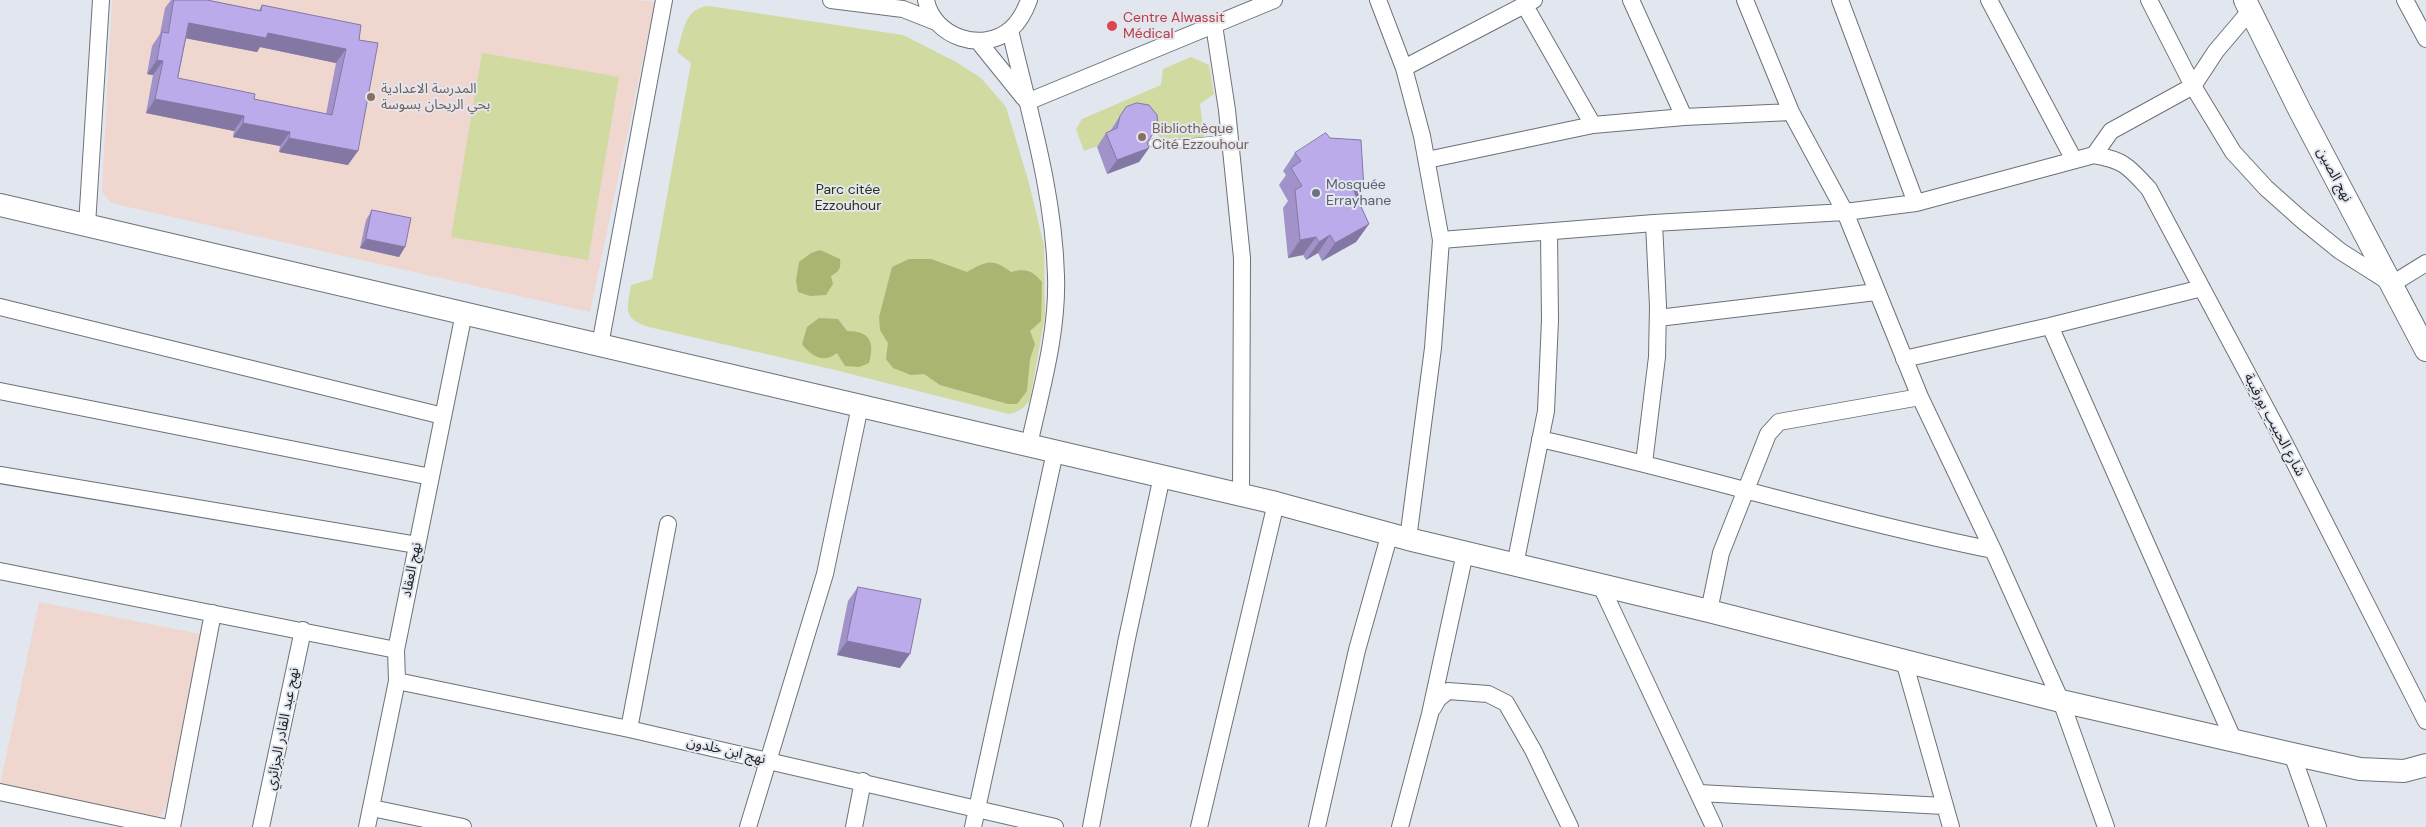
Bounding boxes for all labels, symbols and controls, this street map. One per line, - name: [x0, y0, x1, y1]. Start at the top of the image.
- place label: Centre Alwassit Médical: [1123, 10, 1224, 42]
- marker: Centre Alwassit Médical: [1105, 19, 1119, 33]
- place label: المدرسة الاعدادية بحي الريحان بسوسة: [381, 81, 490, 114]
- marker: المدرسة الاعدادية بحي الريحان بسوسة: [365, 91, 377, 103]
- place label: Bibliothèque Cité Ezzouhour: [1152, 121, 1249, 154]
- marker: Bibliothèque Cité Ezzouhour: [1136, 131, 1148, 143]
- street label: نهج الصين: [2313, 145, 2355, 205]
- place label: Mosquée Errayhane: [1326, 177, 1391, 210]
- park label: Parc citée Ezzouhour: [815, 182, 881, 214]
- marker: Mosquée Errayhane: [1310, 187, 1322, 199]
- street label: شارع الحبيب بورقيبة: [2240, 371, 2308, 479]
- street label: نهج العقاد: [398, 541, 426, 599]
- street label: نهج عبد القادر الجزائري: [263, 666, 303, 792]
- street label: نهج ابن خلدون: [685, 734, 767, 768]

